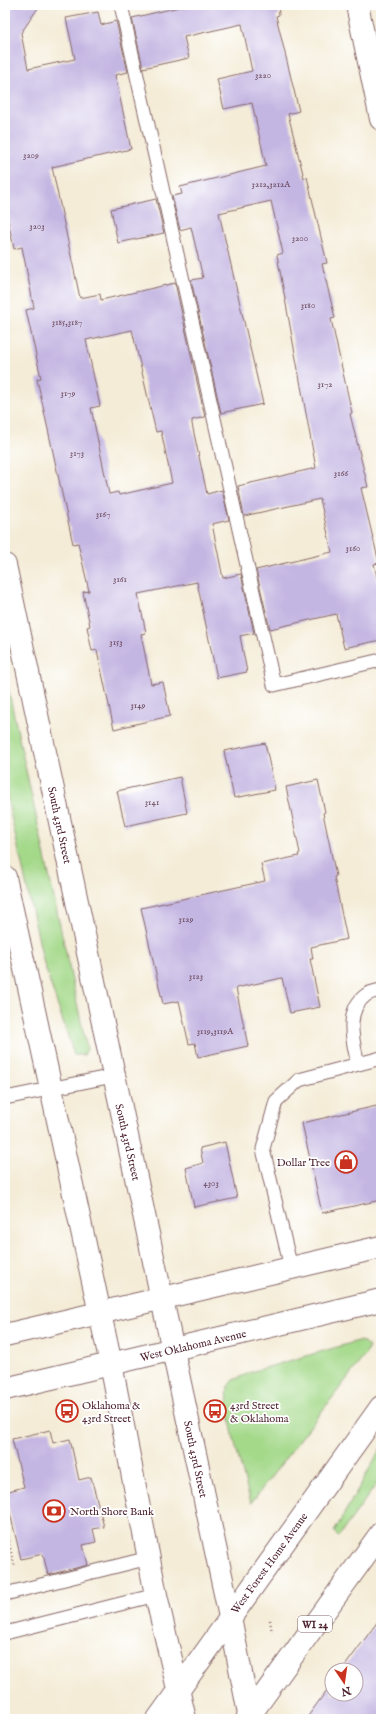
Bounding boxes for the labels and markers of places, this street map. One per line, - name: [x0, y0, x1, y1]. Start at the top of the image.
- shop icon: Dollar Tree: [333, 1149, 359, 1175]
- place label: Dollar Tree: [277, 1156, 330, 1170]
- bus stop icon: Oklahoma & 43rd Street: [54, 1398, 80, 1424]
- bus stop icon: 43rd Street & Oklahoma: [202, 1398, 228, 1424]
- place label: Oklahoma & 43rd Street: [82, 1399, 140, 1426]
- place label: 43rd Street & Oklahoma: [230, 1399, 289, 1426]
- bank icon: North Shore Bank: [41, 1498, 67, 1524]
- place label: North Shore Bank: [70, 1505, 154, 1519]

